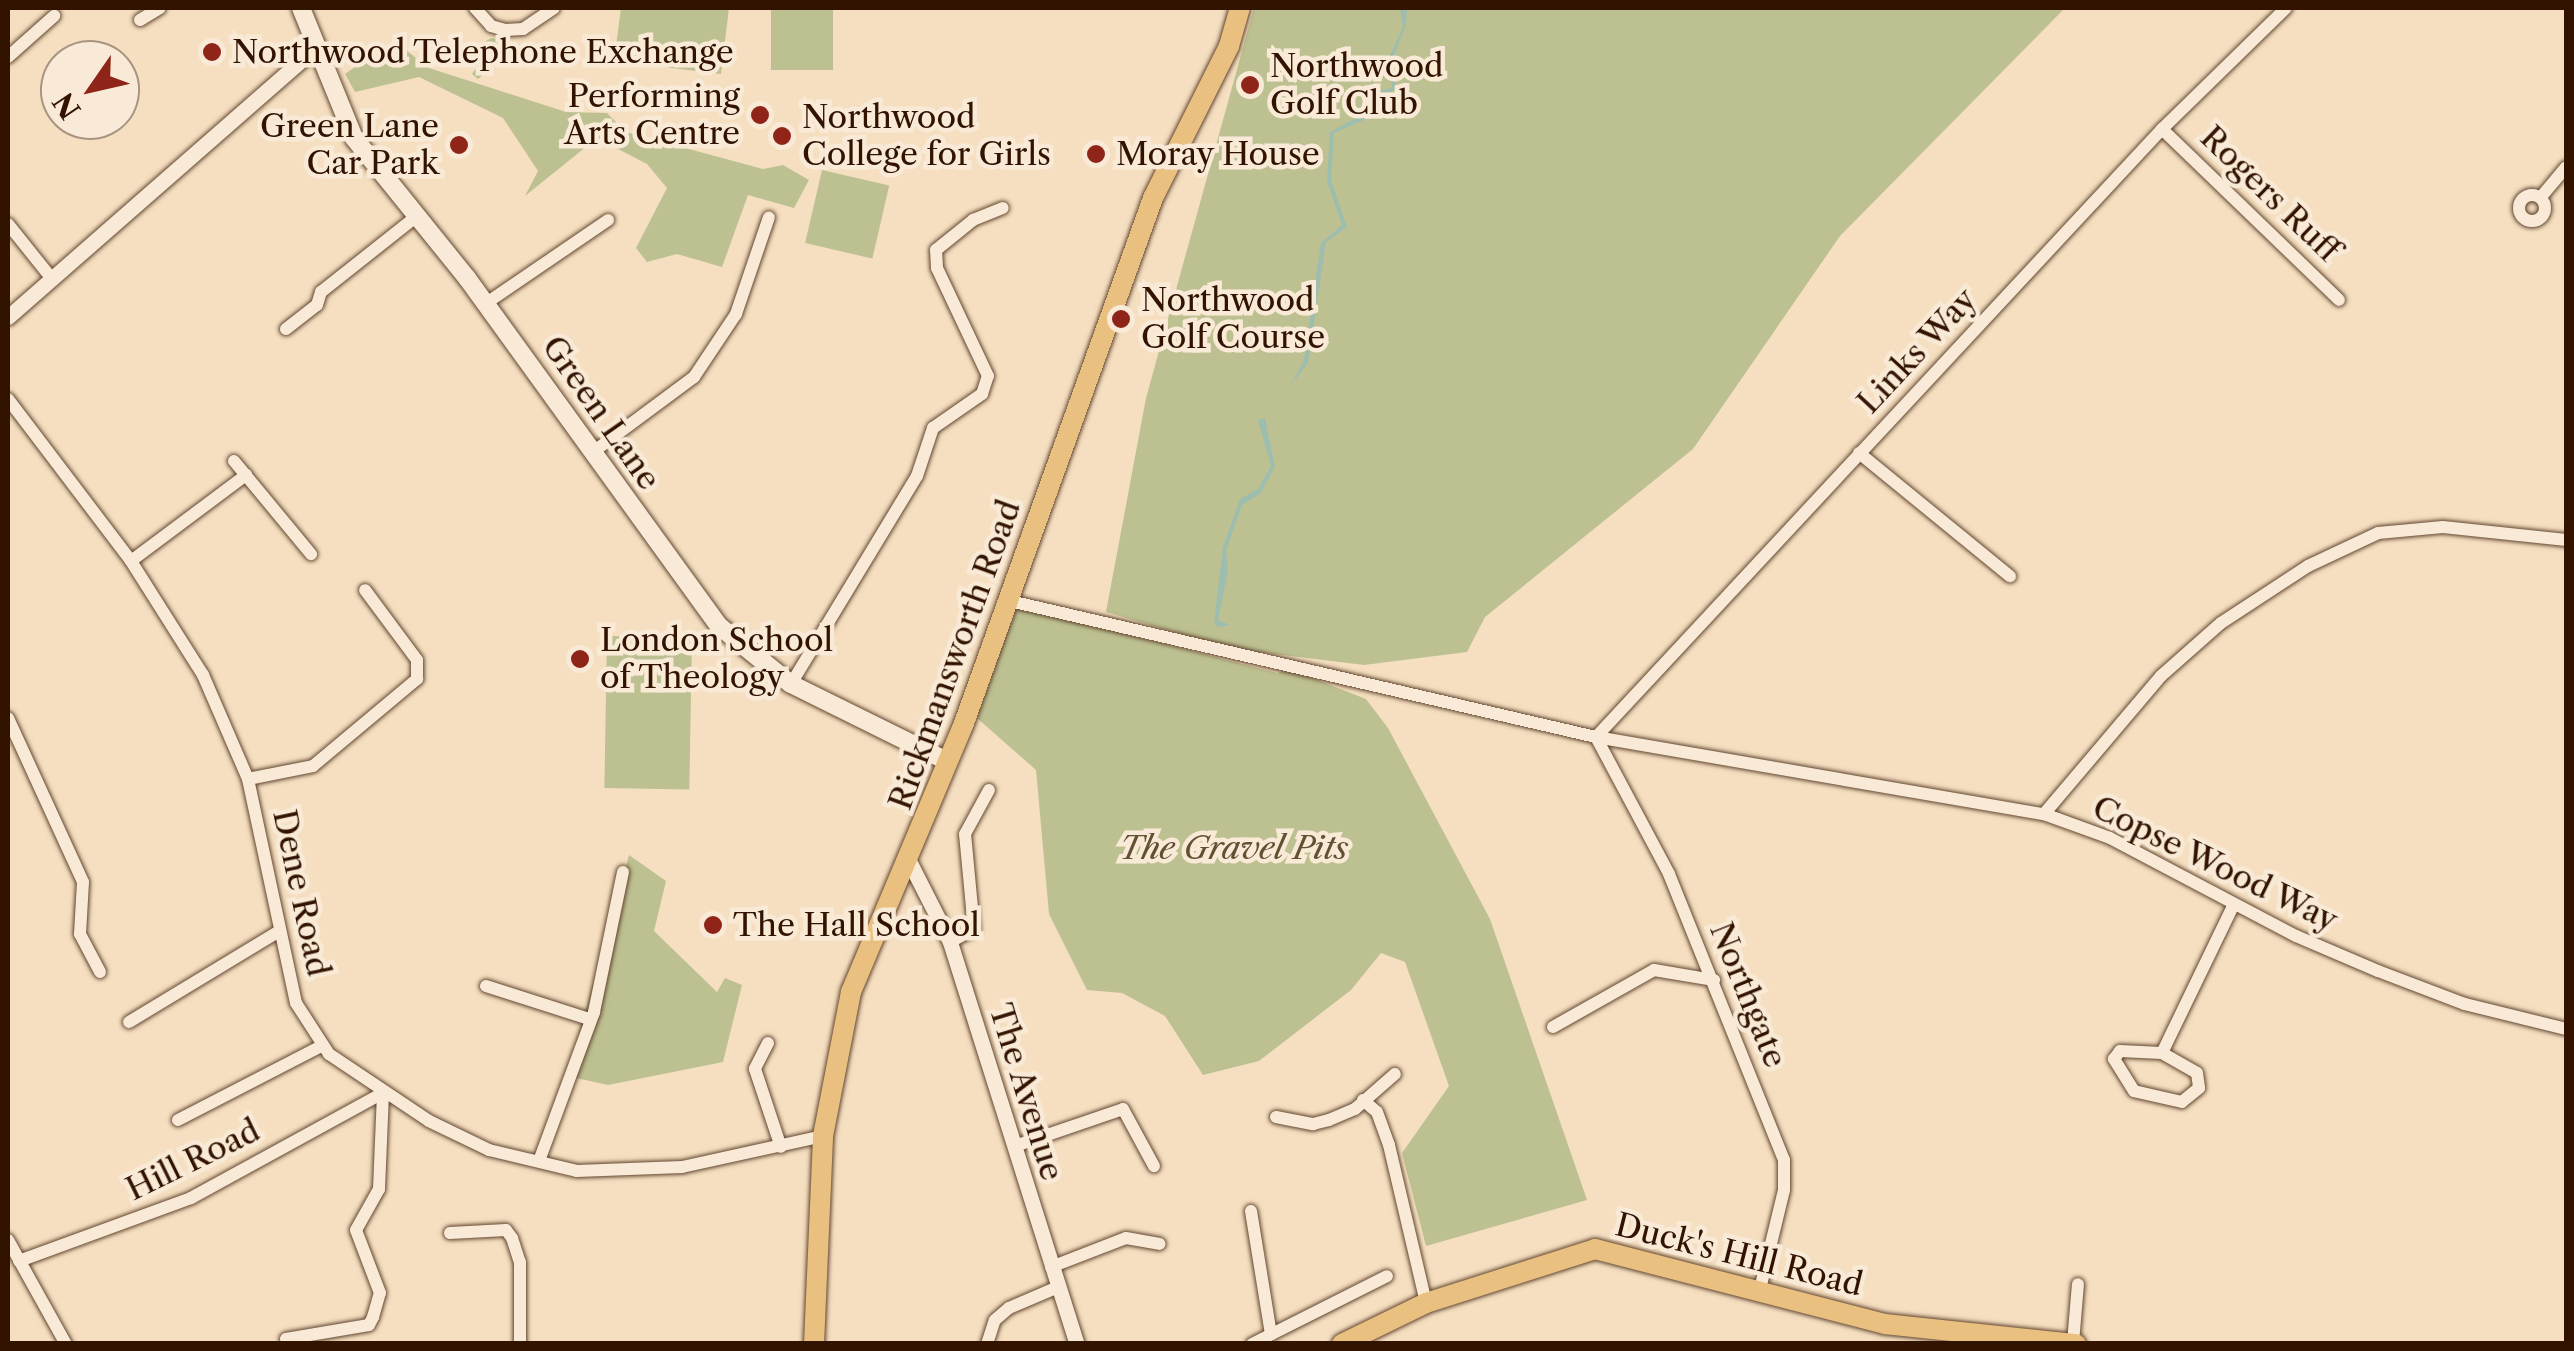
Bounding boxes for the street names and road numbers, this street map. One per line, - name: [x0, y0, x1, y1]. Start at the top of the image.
- street label: Rogers Ruff: [2192, 118, 2348, 270]
- street label: Links Way: [1849, 280, 1985, 422]
- street label: Green Lane: [534, 329, 668, 497]
- street label: Rickmansworth Road: [881, 495, 1029, 815]
- street label: Copse Wood Way: [2085, 788, 2345, 940]
- street label: Dene Road: [265, 806, 337, 980]
- street label: Northgate: [1702, 917, 1794, 1073]
- street label: The Avenue: [981, 998, 1071, 1186]
- street label: Hill Road: [120, 1111, 266, 1209]
- street label: Duck's Hill Road: [1611, 1206, 1867, 1304]

